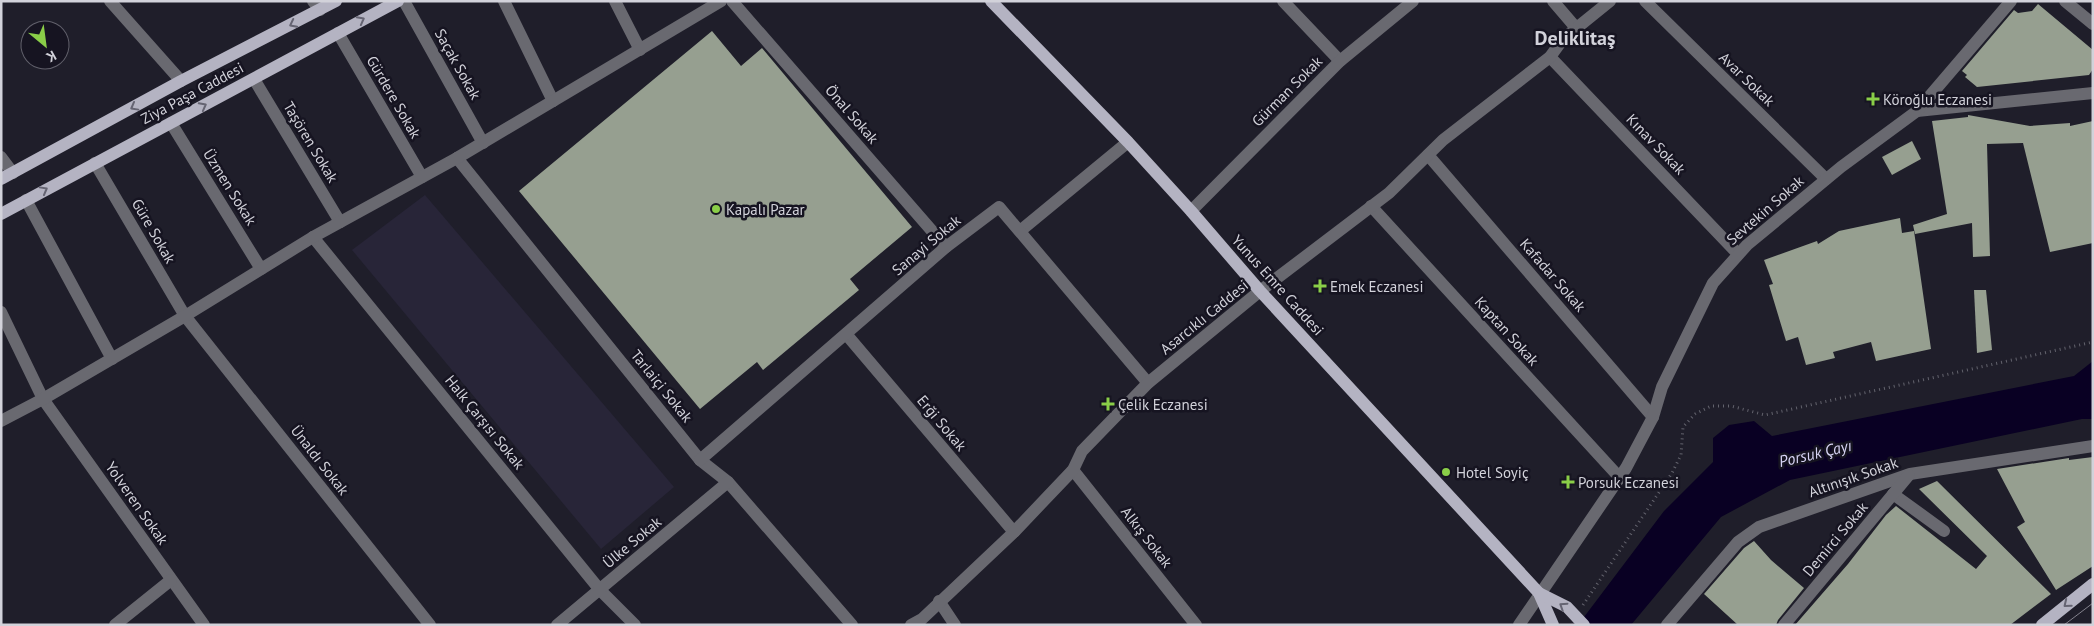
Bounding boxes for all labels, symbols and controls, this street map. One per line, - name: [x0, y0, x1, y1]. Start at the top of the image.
- one-way arrow: [356, 16, 365, 26]
- one-way arrow: [289, 18, 298, 28]
- north arrow: [20, 20, 70, 70]
- street label: Saçak Sokak: [431, 25, 486, 103]
- district label: Deliklitaş: [1535, 25, 1615, 51]
- text: K: [43, 46, 59, 66]
- street label: Avar Sokak: [1715, 48, 1779, 111]
- street label: Gürman Sokak: [1248, 51, 1327, 130]
- street label: Gürdere Sokak: [363, 52, 426, 143]
- street label: Ziya Paşa Caddesi: [137, 58, 247, 128]
- street label: Önal Sokak: [821, 81, 883, 148]
- place label: Köroğlu Eczanesi: [1883, 90, 1992, 109]
- marker: Köroğlu Eczanesi: [1867, 93, 1879, 105]
- street label: Taşören Sokak: [279, 98, 343, 187]
- one-way arrow: [130, 101, 139, 111]
- one-way arrow: [198, 102, 207, 112]
- street label: Kınav Sokak: [1622, 110, 1690, 179]
- street label: Üzmen Sokak: [199, 145, 261, 229]
- street label: Sevtekin Sokak: [1722, 171, 1808, 249]
- one-way arrow: [39, 186, 48, 196]
- street label: Güre Sokak: [128, 195, 181, 268]
- place label: Kapalı Pazar: [726, 200, 805, 219]
- marker: Kapalı Pazar: [710, 203, 722, 215]
- street label: Sanayi Sokak: [888, 210, 965, 279]
- street label: Yunus Emre Caddesi: [1228, 231, 1328, 339]
- street label: Kafadar Sokak: [1516, 234, 1590, 316]
- street label: Asarcıklı Caddesi: [1156, 276, 1252, 358]
- place label: Emek Eczanesi: [1330, 277, 1423, 296]
- marker: Emek Eczanesi: [1314, 280, 1326, 292]
- street label: Kaptan Sokak: [1471, 292, 1544, 370]
- street label: Tarlaiçi Sokak: [627, 346, 697, 427]
- street label: Halk Çarşısı Sokak: [441, 371, 529, 474]
- street label: Erği Sokak: [913, 391, 971, 455]
- place label: Çelik Eczanesi: [1118, 395, 1208, 414]
- marker: Çelik Eczanesi: [1102, 398, 1114, 410]
- street label: Ünaldı Sokak: [287, 421, 354, 499]
- water label: Porsuk Çayı: [1777, 435, 1853, 471]
- street label: Altınışık Sokak: [1806, 453, 1901, 501]
- street label: Yolveren Sokak: [101, 458, 173, 549]
- place label: Hotel Soyiç: [1456, 463, 1529, 482]
- marker: Hotel Soyiç: [1440, 466, 1452, 478]
- place label: Porsuk Eczanesi: [1578, 473, 1679, 492]
- marker: Porsuk Eczanesi: [1562, 476, 1574, 488]
- street label: Demirci Sokak: [1798, 497, 1872, 580]
- street label: Alkış Sokak: [1117, 503, 1177, 572]
- street label: Ülke Sokak: [599, 512, 666, 572]
- one-way arrow: [2064, 599, 2073, 607]
- one-way arrow: [1560, 603, 1569, 613]

